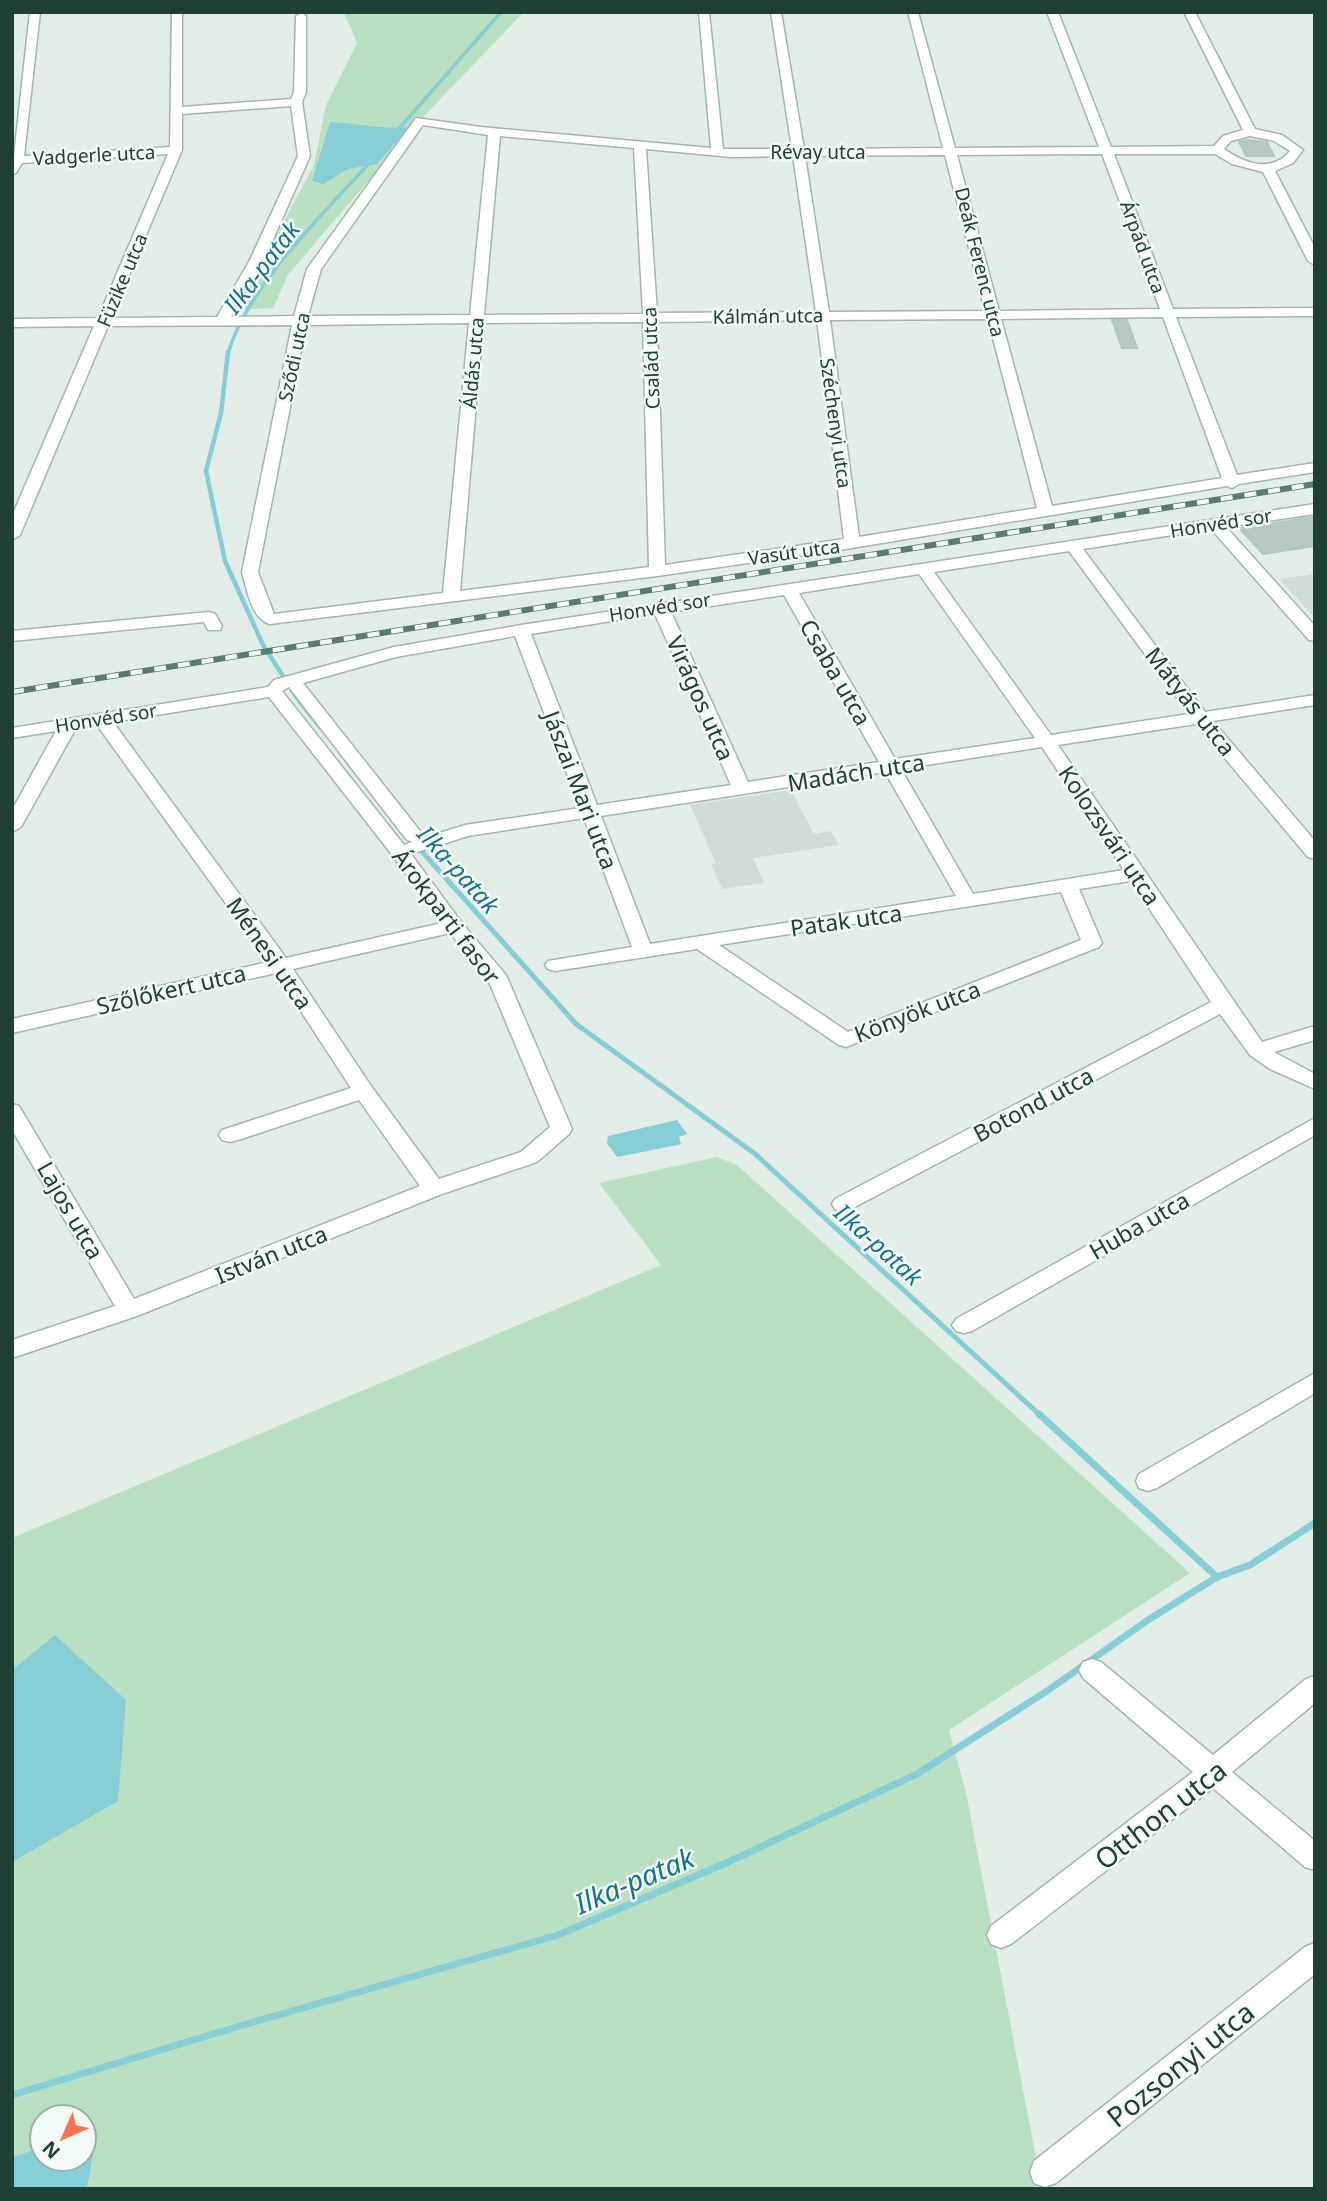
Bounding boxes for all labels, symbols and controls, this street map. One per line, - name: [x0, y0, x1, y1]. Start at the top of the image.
- street label: Vadgerle utca: [32, 139, 156, 171]
- street label: Révay utca: [770, 139, 866, 165]
- street label: Deák Ferenc utca: [949, 184, 1011, 340]
- street label: Árpád utca: [1114, 197, 1172, 297]
- water label: Ilka-patak: [215, 213, 307, 321]
- street label: Füzike utca: [91, 229, 153, 331]
- street label: Kálmán utca: [712, 302, 824, 330]
- street label: Család utca: [636, 306, 666, 410]
- street label: Sződi utca: [272, 310, 316, 404]
- street label: Áldás utca: [456, 316, 490, 410]
- street label: Széchenyi utca: [814, 356, 858, 490]
- street label: Honvéd sor: [1168, 502, 1274, 544]
- street label: Vasút utca: [746, 533, 842, 571]
- street label: Honvéd sor: [607, 586, 713, 628]
- street label: Csaba utca: [793, 613, 879, 731]
- street label: Virágos utca: [659, 631, 743, 765]
- street label: Mátyás utca: [1138, 640, 1244, 762]
- street label: Honvéd sor: [53, 697, 159, 739]
- street label: Jászai Mari utca: [535, 704, 626, 874]
- street label: Madách utca: [785, 745, 927, 799]
- street label: Kolozsvári utca: [1051, 759, 1169, 911]
- water label: Ilka-patak: [410, 817, 508, 921]
- street label: Árokparti fasor: [385, 842, 509, 991]
- street label: Ménesi utca: [219, 890, 321, 1016]
- street label: Patak utca: [788, 896, 904, 944]
- street label: Szőlőkert utca: [93, 956, 249, 1022]
- street label: Könyök utca: [849, 972, 985, 1050]
- street label: Botond utca: [967, 1059, 1099, 1149]
- street label: Lajos utca: [30, 1155, 112, 1265]
- street label: Huba utca: [1083, 1183, 1195, 1267]
- water label: Ilka-patak: [827, 1195, 931, 1293]
- street label: István utca: [210, 1217, 332, 1291]
- street label: Otthon utca: [1086, 1751, 1234, 1877]
- water label: Ilka-patak: [568, 1837, 700, 1922]
- street label: Pozsonyi utca: [1098, 1993, 1262, 2135]
- north arrow: [28, 2103, 98, 2173]
- text: N: [36, 2135, 66, 2165]

